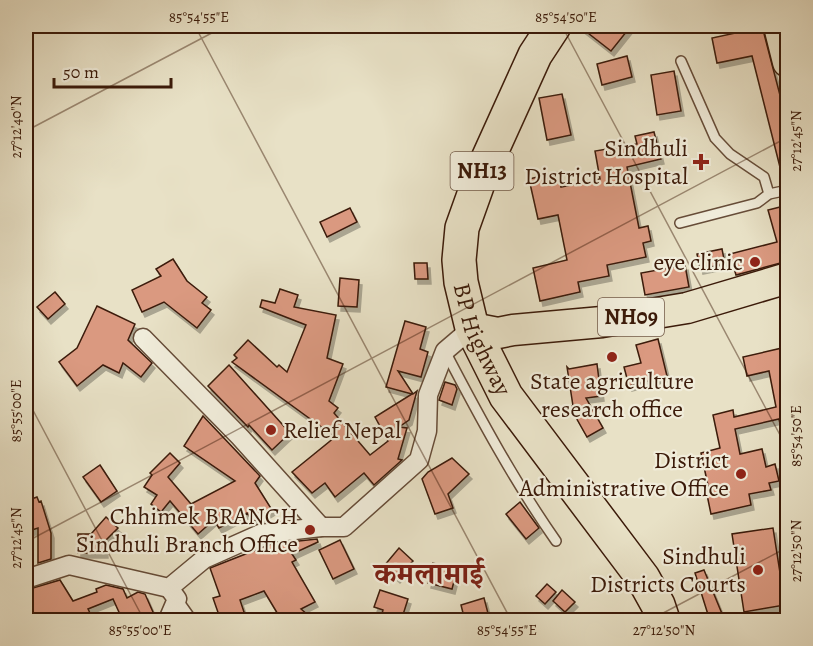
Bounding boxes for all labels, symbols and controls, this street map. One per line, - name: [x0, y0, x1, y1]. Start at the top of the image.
- text: 85°54'55"E: [169, 7, 229, 27]
- text: 85°54'50"E: [535, 7, 597, 27]
- scale bar: [54, 51, 171, 89]
- text: 50 m: [63, 60, 99, 84]
- text: 27°12'40"N: [6, 95, 26, 158]
- text: 27°12'45"N: [786, 110, 806, 172]
- place label: Sindhuli District Hospital: [524, 132, 688, 192]
- road number: NH13: [450, 152, 514, 190]
- marker: Sindhuli District Hospital: [692, 153, 710, 171]
- place label: eye clinic: [654, 246, 743, 278]
- marker: eye clinic: [748, 255, 762, 269]
- street label: BP Highway: [446, 280, 519, 401]
- road number: NH09: [598, 298, 664, 336]
- marker: State agriculture research office: [605, 350, 619, 364]
- place label: State agriculture research office: [530, 365, 694, 425]
- text: 85°55'00"E: [6, 379, 26, 443]
- text: 85°54'50"E: [786, 405, 806, 467]
- place label: Relief Nepal: [283, 414, 401, 446]
- marker: Relief Nepal: [264, 423, 278, 437]
- place label: District Administrative Office: [518, 444, 729, 504]
- marker: District Administrative Office: [734, 467, 748, 481]
- place label: Chhimek BRANCH Sindhuli Branch Office: [76, 500, 298, 560]
- text: 27°12'45"N: [6, 507, 26, 569]
- text: 27°12'50"N: [786, 520, 806, 582]
- marker: Chhimek BRANCH Sindhuli Branch Office: [303, 523, 317, 537]
- place label: Sindhuli Districts Courts: [590, 540, 746, 600]
- district label: कमलामाई: [372, 554, 486, 594]
- marker: Sindhuli Districts Courts: [751, 563, 765, 577]
- text: 85°55'00"E: [108, 620, 172, 640]
- text: 85°54'55"E: [477, 620, 537, 640]
- text: 27°12'50"N: [633, 620, 695, 640]

